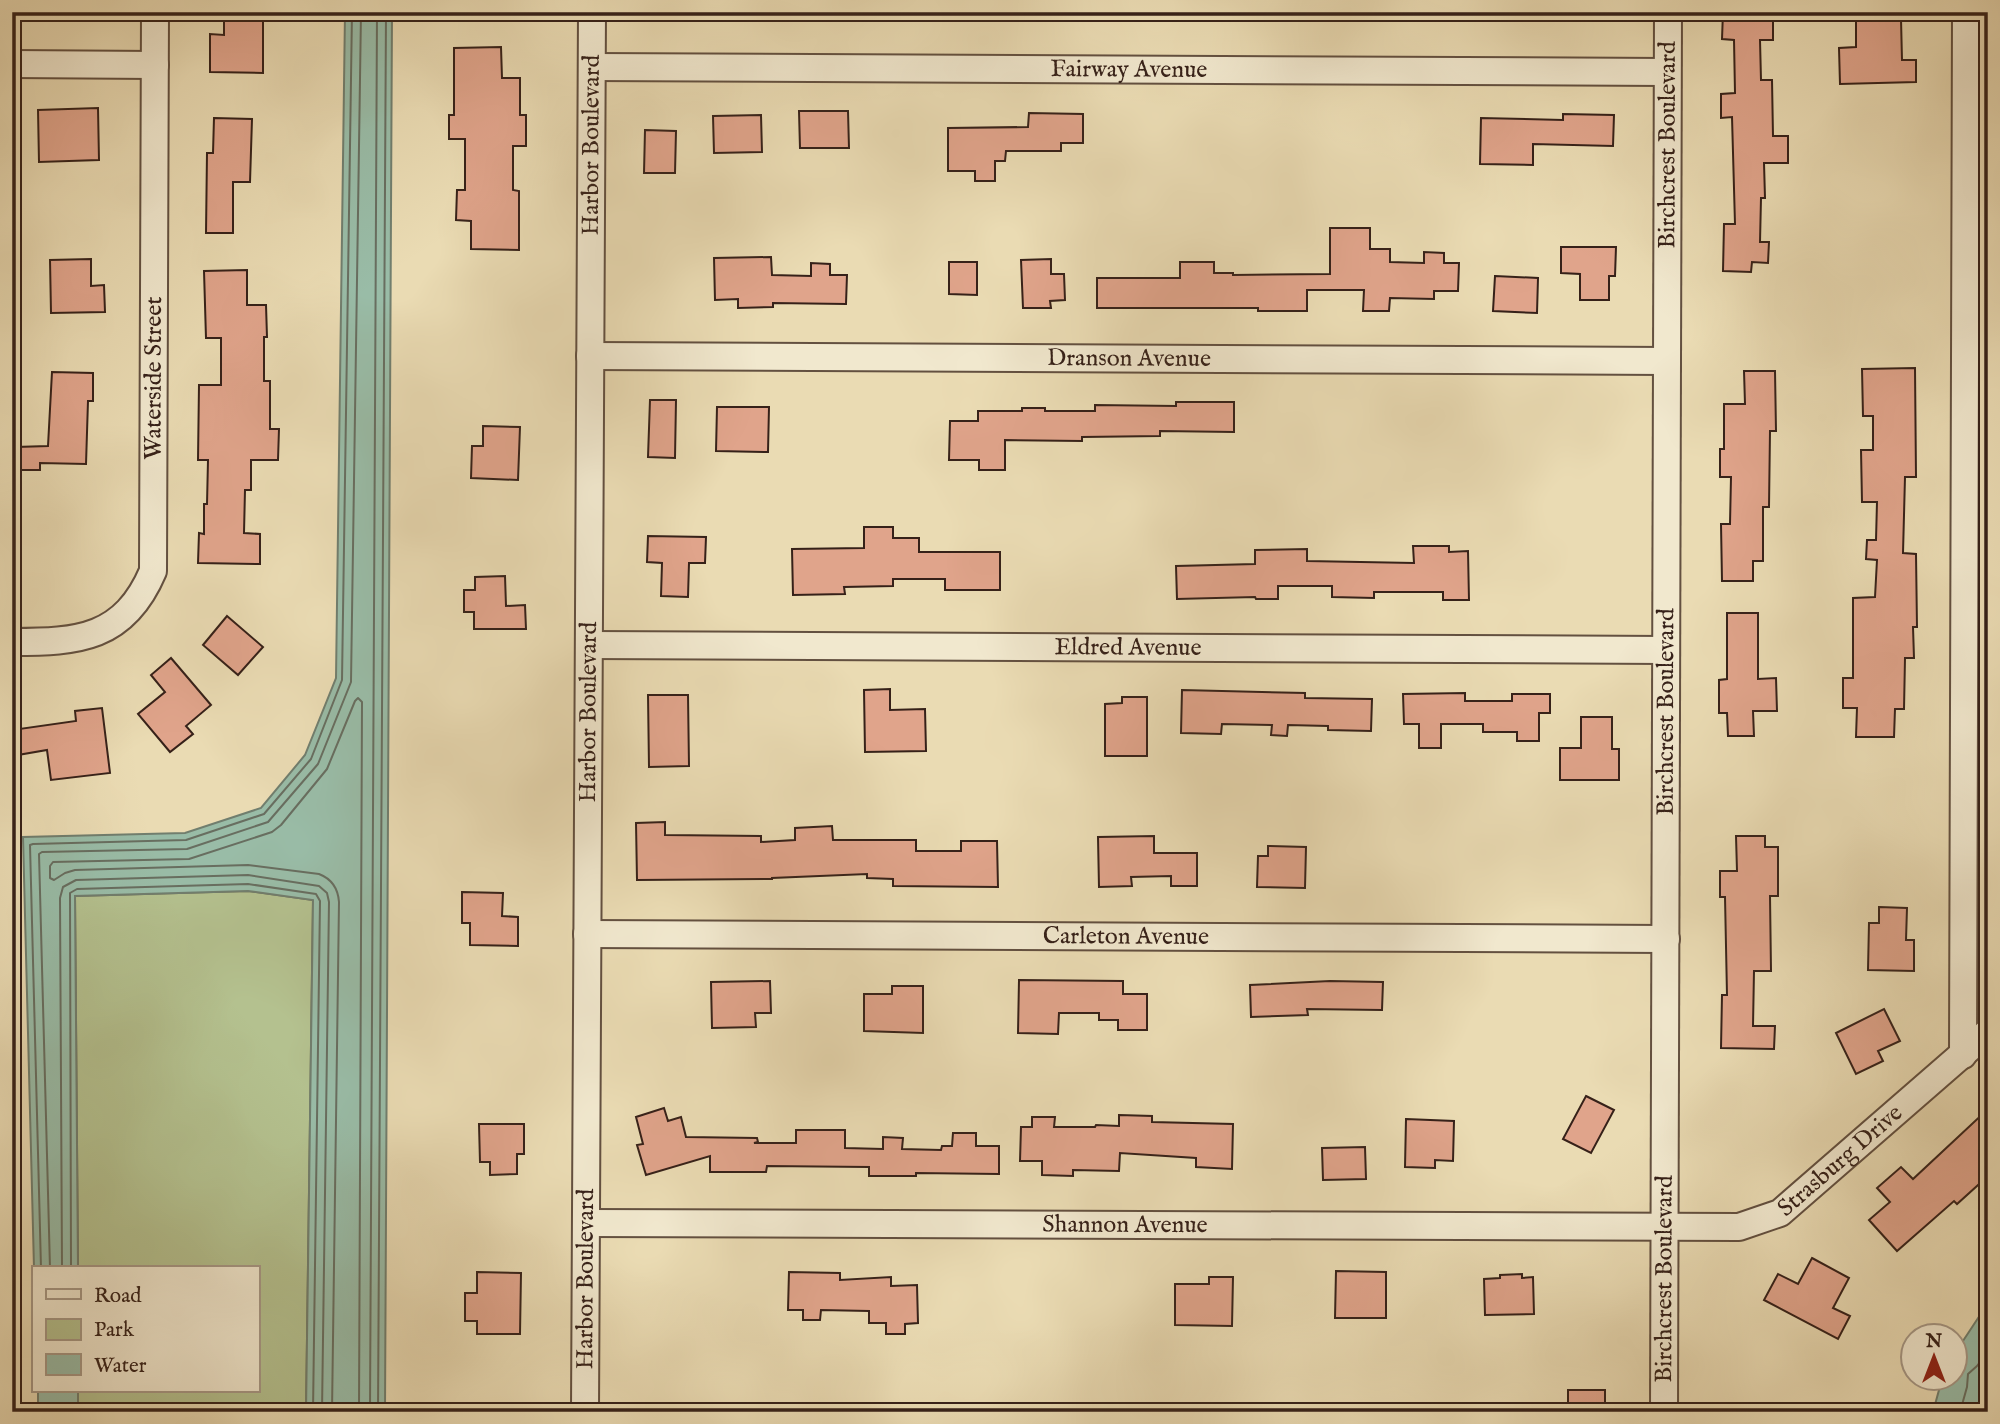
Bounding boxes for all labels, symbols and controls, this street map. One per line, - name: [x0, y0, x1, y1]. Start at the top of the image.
- street label: Birchcrest Boulevard: [1652, 41, 1683, 249]
- street label: Harbor Boulevard: [575, 54, 607, 236]
- street label: Fairway Avenue: [1051, 54, 1207, 85]
- street label: Waterside Street: [138, 296, 169, 460]
- street label: Dranson Avenue: [1047, 343, 1211, 374]
- street label: Birchcrest Boulevard: [1650, 608, 1682, 816]
- street label: Harbor Boulevard: [573, 621, 604, 803]
- street label: Eldred Avenue: [1054, 632, 1202, 663]
- street label: Carleton Avenue: [1043, 921, 1209, 952]
- street label: Strasburg Drive: [1771, 1098, 1909, 1224]
- street label: Birchcrest Boulevard: [1649, 1175, 1680, 1383]
- street label: Harbor Boulevard: [570, 1188, 602, 1369]
- street label: Shannon Avenue: [1042, 1209, 1208, 1241]
- legend: [32, 1266, 259, 1392]
- text: Road: [94, 1283, 142, 1310]
- text: Park: [94, 1317, 135, 1344]
- north arrow: [1898, 1322, 1968, 1392]
- text: N: [1925, 1330, 1943, 1354]
- text: Water: [94, 1353, 147, 1380]

